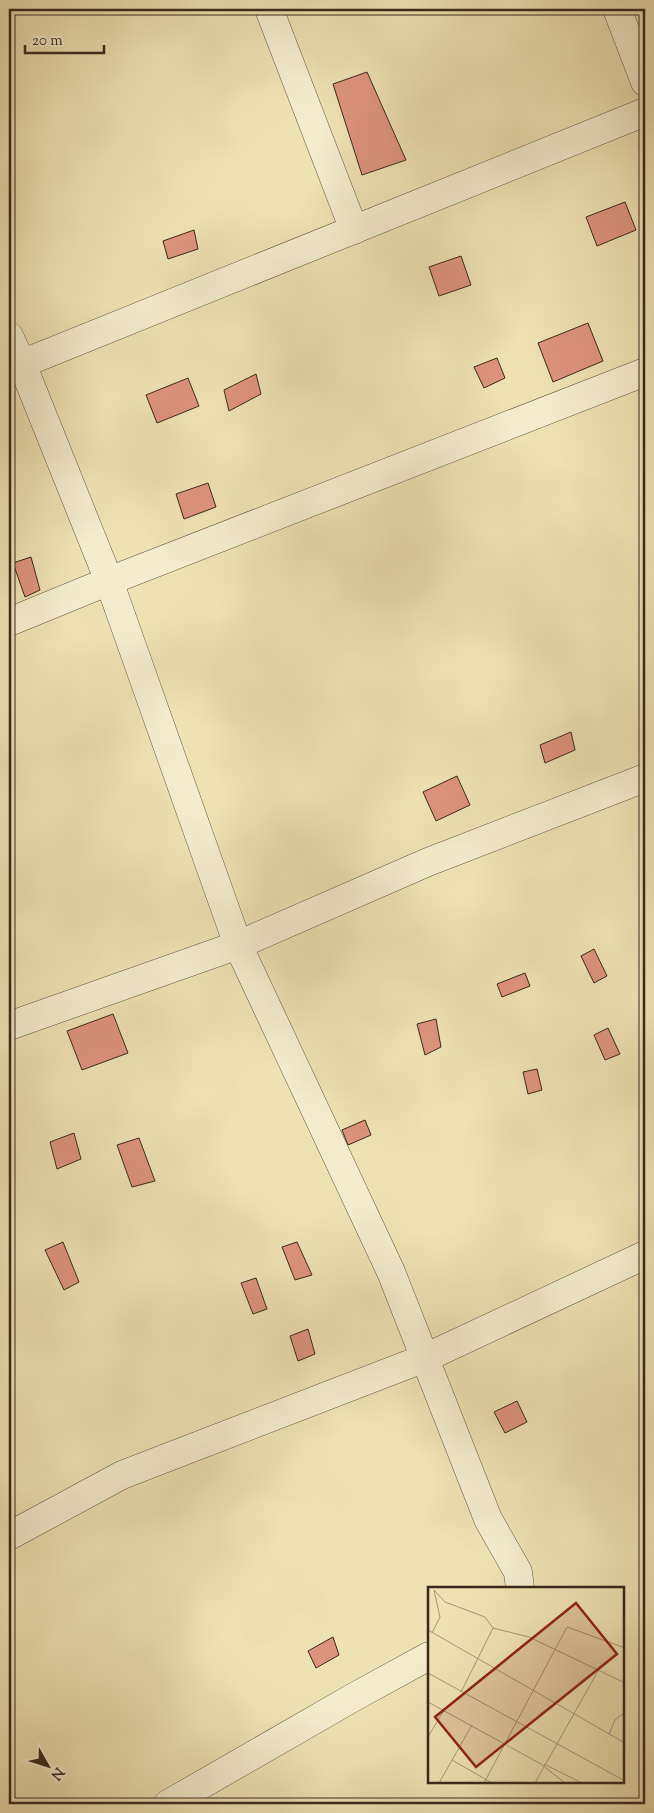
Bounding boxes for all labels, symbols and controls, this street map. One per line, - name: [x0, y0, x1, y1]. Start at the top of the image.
- scale bar: [25, 22, 104, 54]
- text: 20 m: [32, 31, 63, 52]
- inset map: [428, 1587, 624, 1783]
- north arrow: [22, 1740, 72, 1790]
- text: N: [45, 1762, 68, 1784]

